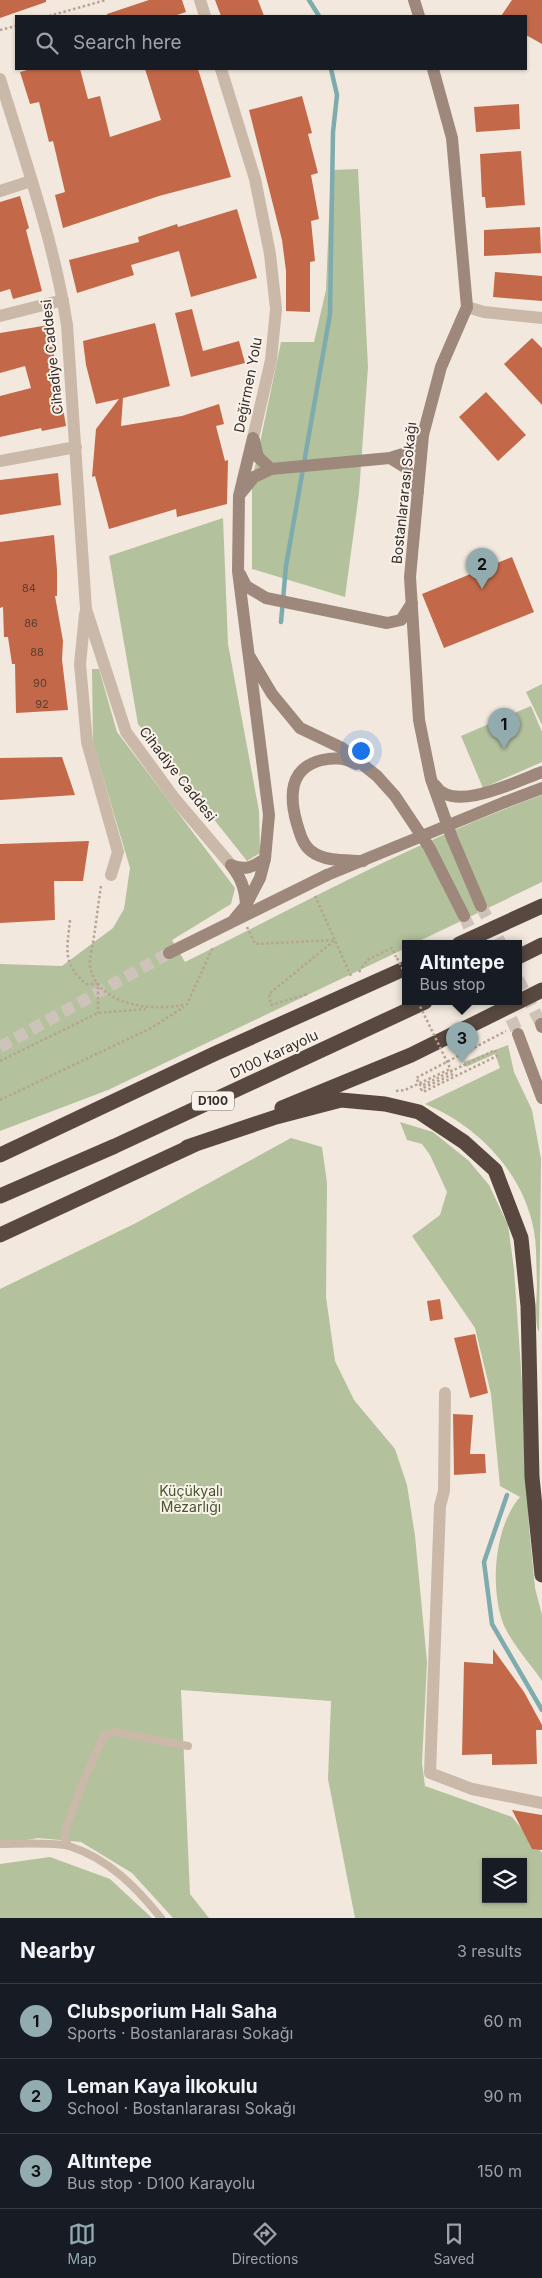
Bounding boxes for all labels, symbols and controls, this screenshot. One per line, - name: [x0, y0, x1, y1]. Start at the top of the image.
- search box: [15, 15, 527, 70]
- icon: search: [33, 29, 61, 57]
- text: Search here: [73, 31, 182, 54]
- street label: Cihadiye Caddesi: [37, 299, 66, 415]
- street label: Değirmen Yolu: [230, 336, 265, 434]
- street label: Bostanlararası Sokağı: [388, 421, 419, 565]
- pin: 2: [466, 548, 498, 589]
- house number: 84: [22, 581, 36, 595]
- house number: 86: [24, 616, 38, 630]
- house number: 88: [30, 645, 44, 659]
- house number: 90: [33, 676, 47, 690]
- house number: 92: [35, 697, 49, 711]
- pin: 1: [488, 708, 520, 749]
- street label: Cihadiye Caddesi: [136, 723, 221, 824]
- your location: [348, 738, 374, 764]
- popup: [402, 940, 522, 1005]
- text: Altıntepe: [420, 951, 504, 974]
- text: Bus stop: [420, 974, 485, 994]
- pin: 3: [446, 1022, 478, 1063]
- street label: D100 Karayolu: [227, 1026, 321, 1081]
- road number: D100: [192, 1092, 234, 1110]
- park label: Küçükyalı Mezarlığı: [159, 1482, 223, 1515]
- map controls: [482, 1858, 527, 1903]
- button: layers: [482, 1858, 527, 1903]
- text: Nearby: [20, 1938, 95, 1963]
- text: 3 results: [457, 1941, 522, 1961]
- text: Clubsporium Halı Saha: [67, 2000, 277, 2023]
- text: 1: [33, 2011, 39, 2031]
- text: 60 m: [483, 2011, 522, 2031]
- text: Sports · Bostanlararası Sokağı: [67, 2023, 293, 2043]
- text: Leman Kaya İlkokulu: [67, 2075, 257, 2098]
- text: 2: [31, 2086, 41, 2106]
- text: 90 m: [483, 2086, 522, 2106]
- text: School · Bostanlararası Sokağı: [67, 2098, 296, 2118]
- text: Altıntepe: [67, 2150, 152, 2173]
- text: 3: [31, 2161, 41, 2181]
- text: 150 m: [477, 2161, 522, 2181]
- text: Bus stop · D100 Karayolu: [67, 2173, 255, 2193]
- tab: Map: [68, 2220, 97, 2267]
- tab: Directions: [232, 2220, 298, 2267]
- tab: Saved: [433, 2220, 474, 2267]

